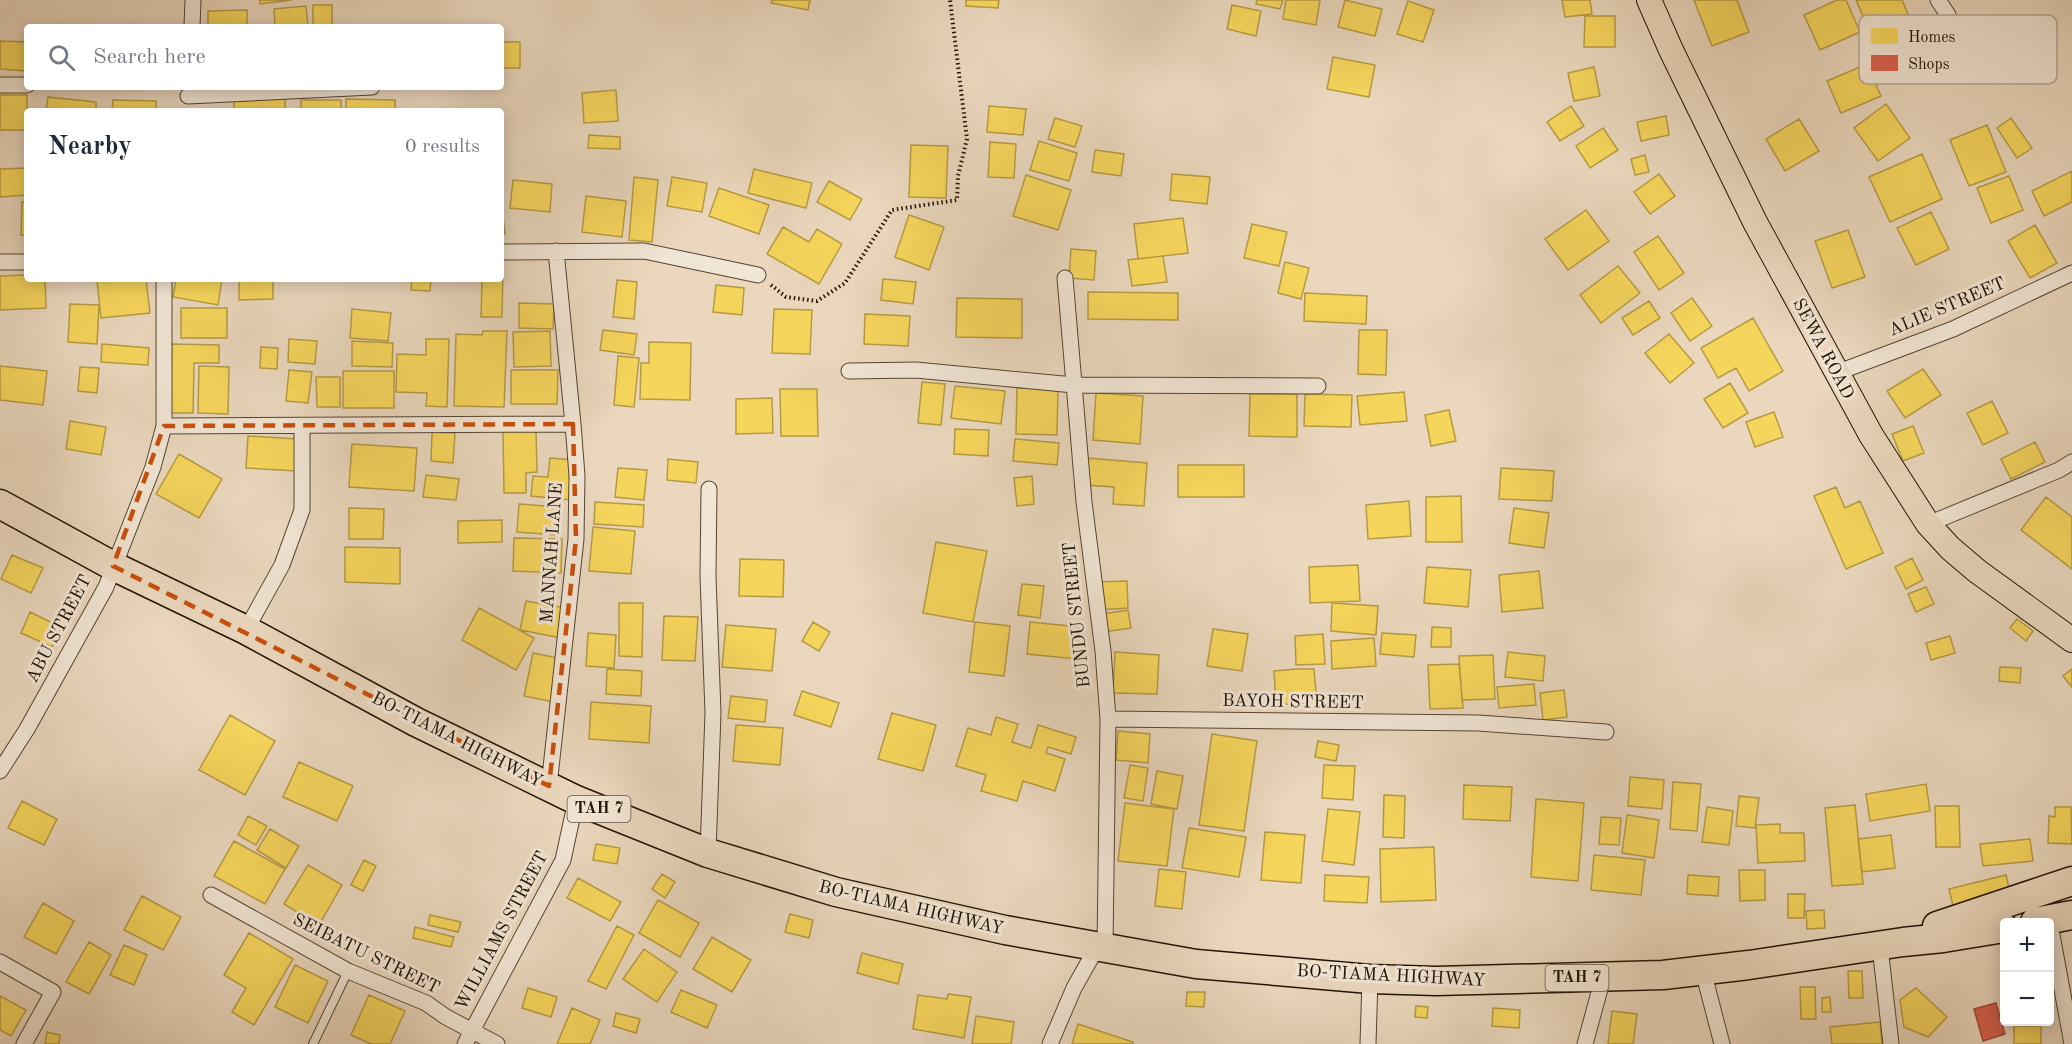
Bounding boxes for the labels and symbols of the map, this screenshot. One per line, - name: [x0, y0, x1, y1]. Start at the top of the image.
- legend: [1859, 15, 2057, 84]
- text: Homes: [1908, 30, 1956, 46]
- text: Shops: [1908, 57, 1950, 73]
- street label: ALIE STREET: [1886, 274, 2008, 340]
- street label: SEWA ROAD: [1789, 296, 1857, 402]
- street label: MANNAH LANE: [538, 482, 566, 624]
- street label: BUNDU STREET: [1060, 541, 1094, 689]
- street label: ABU STREET: [23, 572, 95, 686]
- street label: BO-TIAMA HIGHWAY: [369, 689, 545, 791]
- street label: BAYOH STREET: [1222, 692, 1364, 712]
- road number: TAH 7: [568, 796, 630, 822]
- street label: WILLIAMS STREET: [452, 849, 552, 1013]
- street label: BO-TIAMA HIGHWAY: [817, 878, 1005, 938]
- street label: SEIBATU STREET: [290, 911, 442, 997]
- street label: BO-TIAMA HIGHWAY: [1296, 962, 1486, 990]
- road number: TAH 7: [1546, 965, 1608, 991]

